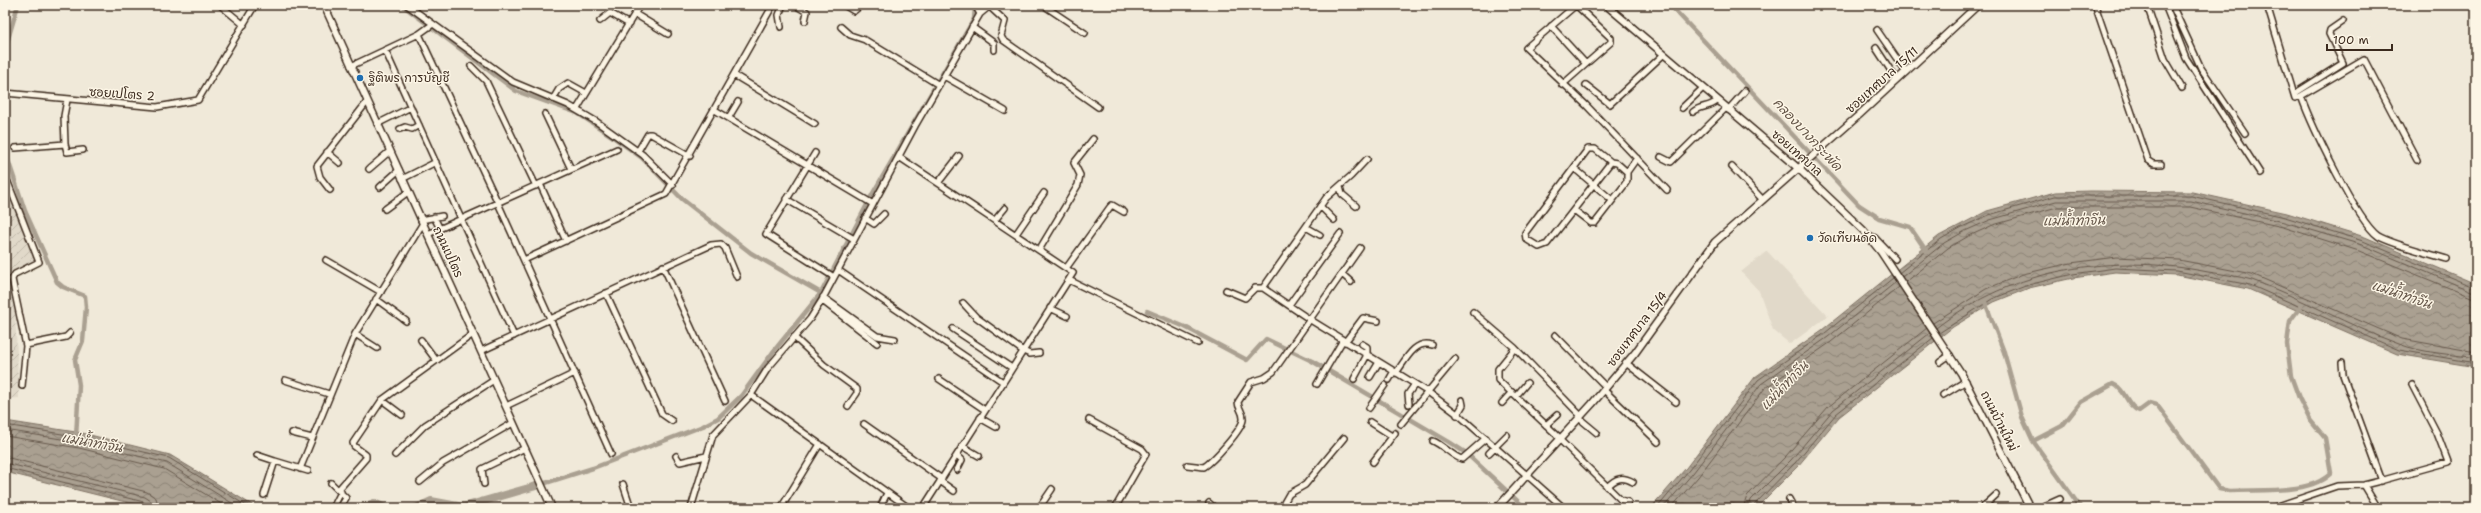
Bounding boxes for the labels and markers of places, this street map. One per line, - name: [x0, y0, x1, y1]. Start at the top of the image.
- place label: ฐิติพร การบัญชี: [368, 70, 450, 86]
- marker: ฐิติพร การบัญชี: [355, 73, 365, 83]
- place label: วัดเทียนดัด: [1818, 230, 1877, 246]
- marker: วัดเทียนดัด: [1805, 233, 1815, 243]

